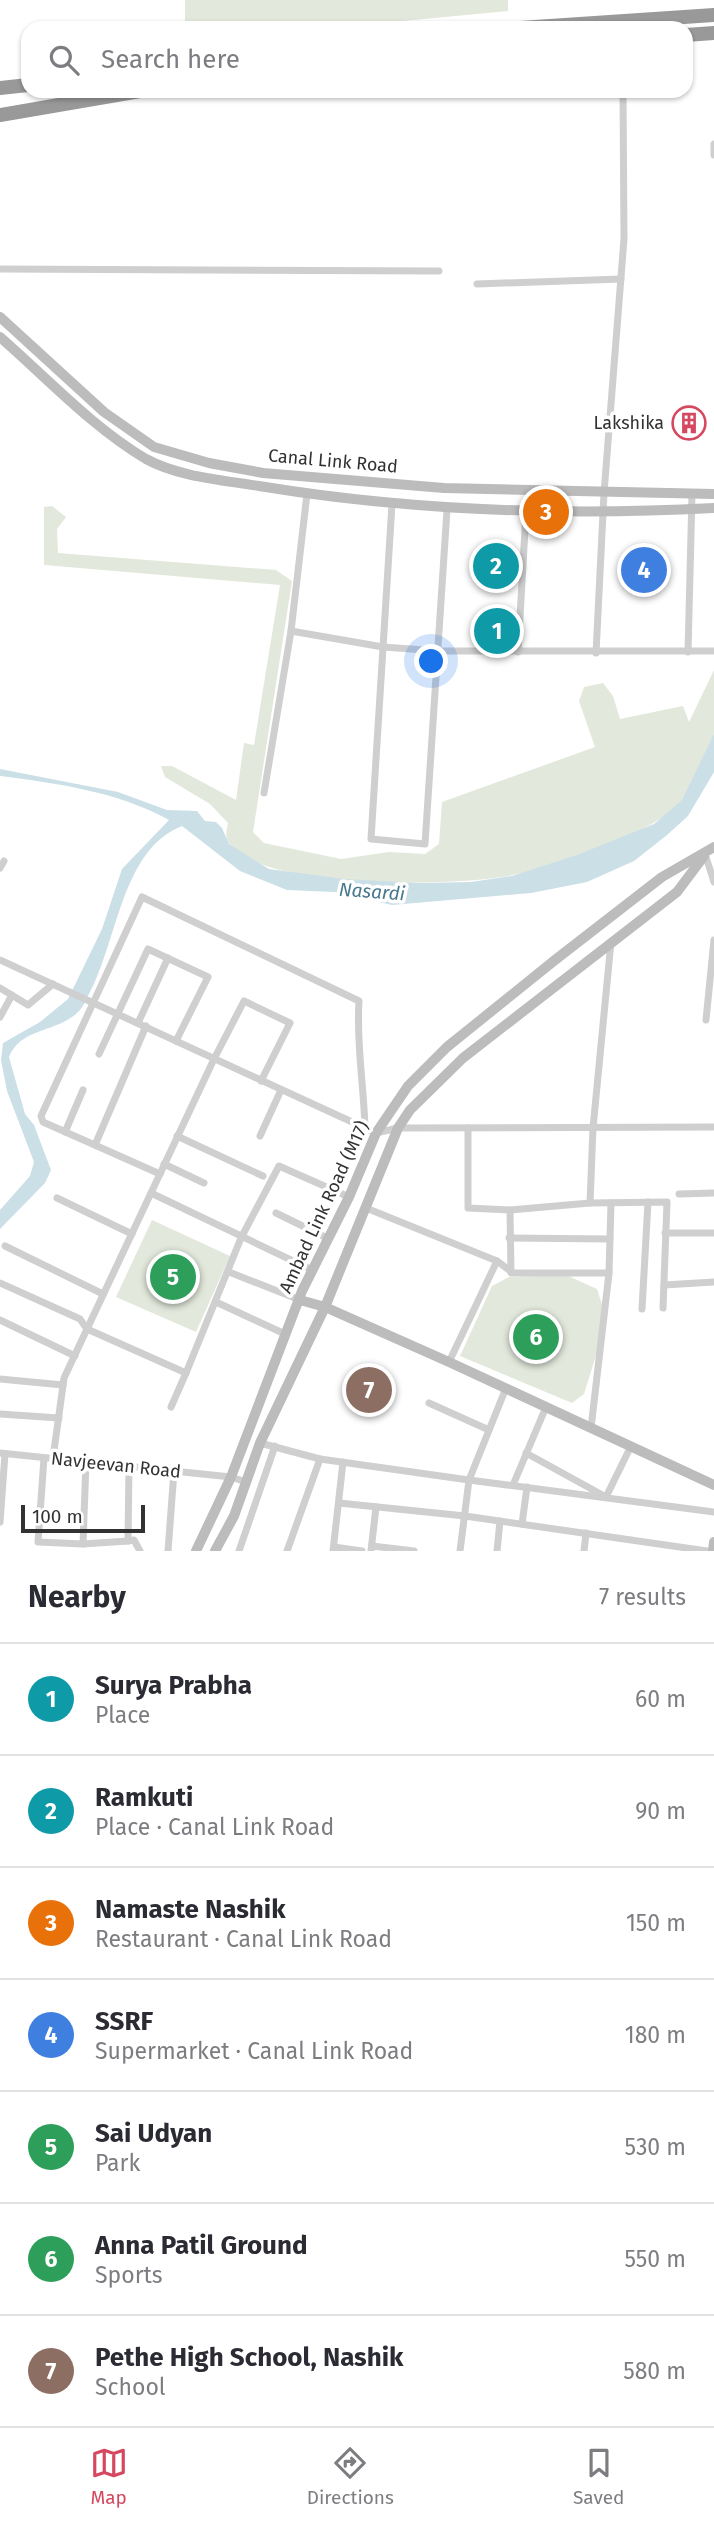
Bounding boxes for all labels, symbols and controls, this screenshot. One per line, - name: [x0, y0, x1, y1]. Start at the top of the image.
- search box: [21, 21, 693, 98]
- icon: search: [45, 41, 83, 79]
- text: Search here: [101, 44, 240, 75]
- building icon: Lakshika: [670, 404, 708, 442]
- place label: Lakshika: [594, 412, 664, 434]
- street label: Canal Link Road: [267, 444, 399, 478]
- pin: 3: [523, 486, 569, 538]
- pin: 2: [473, 540, 519, 592]
- pin: 4: [621, 544, 667, 596]
- pin: 1: [474, 605, 520, 657]
- your location: [414, 644, 448, 678]
- water label: Nasardi: [338, 878, 407, 905]
- street label: Ambad Link Road (M17): [274, 1117, 374, 1297]
- pin: 5: [150, 1251, 196, 1303]
- pin: 6: [513, 1311, 559, 1363]
- pin: 7: [346, 1364, 392, 1416]
- street label: Navjeevan Road: [50, 1447, 182, 1483]
- scale bar: [21, 1502, 145, 1534]
- text: 100 m: [32, 1505, 83, 1528]
- text: Nearby: [28, 1579, 126, 1615]
- text: 7 results: [599, 1583, 686, 1611]
- text: Surya Prabha: [95, 1670, 252, 1701]
- text: 1: [46, 1685, 56, 1713]
- text: 60 m: [635, 1685, 686, 1713]
- text: Place: [95, 1701, 150, 1729]
- text: Ramkuti: [95, 1782, 193, 1813]
- text: 2: [45, 1797, 57, 1825]
- text: 90 m: [635, 1797, 686, 1825]
- text: Place · Canal Link Road: [95, 1813, 334, 1841]
- text: Namaste Nashik: [95, 1894, 286, 1925]
- text: 3: [45, 1909, 57, 1937]
- text: 150 m: [626, 1909, 686, 1937]
- text: Restaurant · Canal Link Road: [95, 1925, 392, 1953]
- text: SSRF: [95, 2006, 153, 2037]
- text: 4: [45, 2021, 58, 2049]
- text: 180 m: [625, 2021, 686, 2049]
- text: Supermarket · Canal Link Road: [95, 2037, 413, 2065]
- text: Sai Udyan: [95, 2118, 212, 2149]
- text: 5: [45, 2133, 57, 2161]
- text: 530 m: [625, 2133, 686, 2161]
- text: Park: [95, 2149, 140, 2177]
- text: Anna Patil Ground: [95, 2230, 308, 2261]
- text: 6: [45, 2245, 57, 2273]
- text: 550 m: [624, 2245, 686, 2273]
- text: Sports: [95, 2261, 163, 2289]
- text: Pethe High School, Nashik: [95, 2342, 403, 2373]
- text: 7: [46, 2357, 56, 2385]
- text: 580 m: [623, 2357, 686, 2385]
- text: School: [95, 2373, 166, 2401]
- tab: Map: [90, 2444, 128, 2509]
- tab: Directions: [307, 2444, 394, 2509]
- tab: Saved: [573, 2444, 624, 2509]

